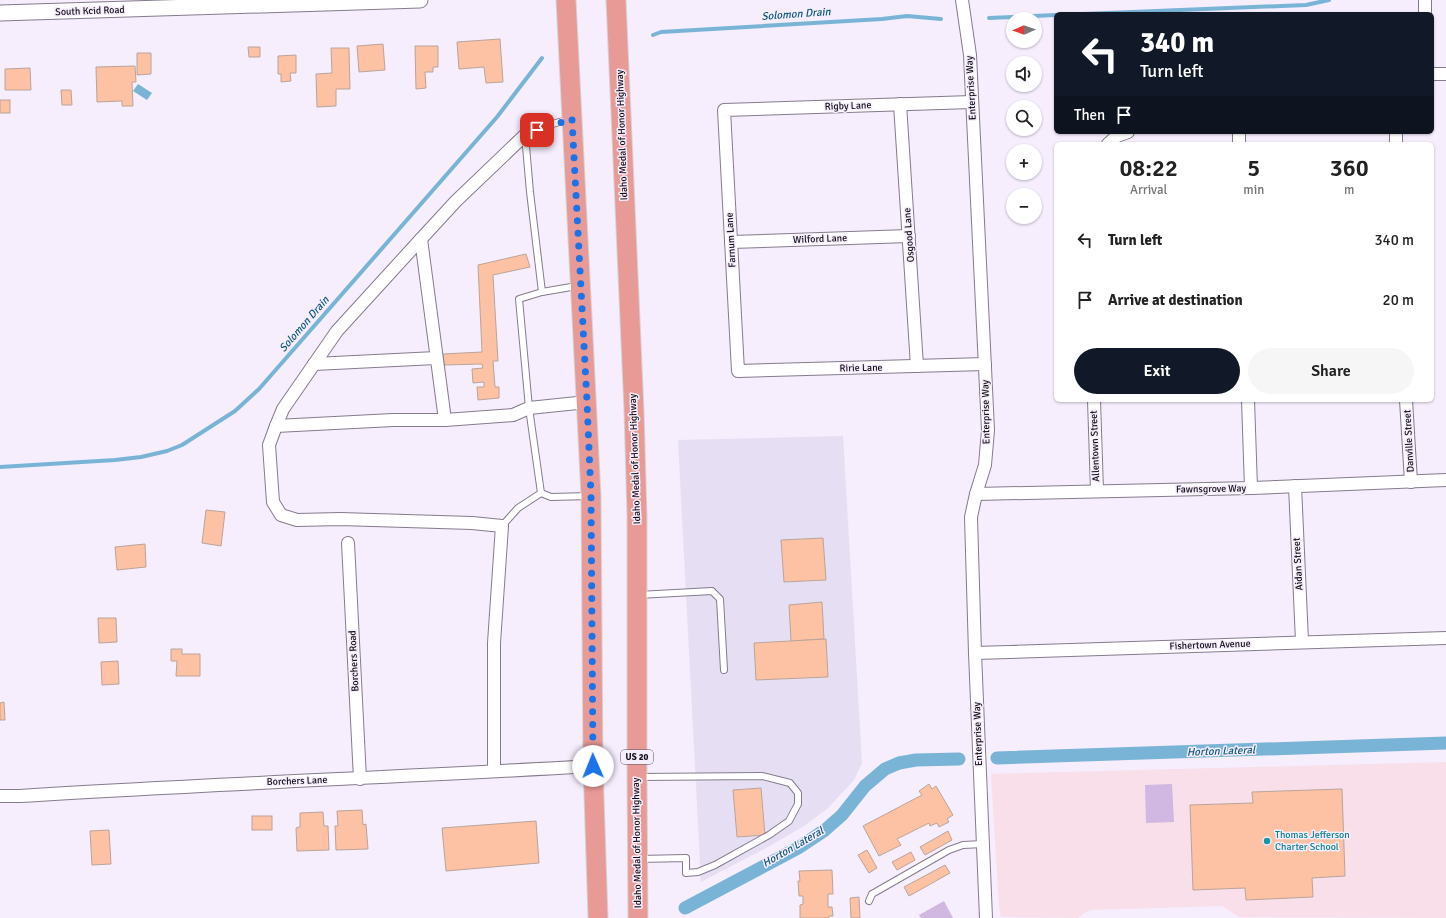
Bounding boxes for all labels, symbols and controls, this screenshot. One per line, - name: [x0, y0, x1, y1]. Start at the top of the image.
- street label: South Kcid Road: [55, 4, 125, 18]
- water label: Solomon Drain: [761, 5, 832, 23]
- north arrow: [1006, 12, 1042, 48]
- map controls: [1006, 12, 1042, 224]
- text: 340 m: [1140, 26, 1214, 60]
- icon: left: [1074, 28, 1126, 80]
- street label: Enterprise Way: [963, 55, 979, 120]
- button: sound: [1006, 56, 1042, 92]
- text: Turn left: [1140, 60, 1203, 82]
- street label: Idaho Medal of Honor Highway: [614, 69, 630, 201]
- street label: Rigby Lane: [824, 99, 872, 113]
- button: search: [1006, 100, 1042, 136]
- icon: arrive: [1113, 104, 1135, 126]
- text: Then: [1074, 106, 1105, 124]
- pin: [520, 113, 554, 147]
- icon: arrive: [526, 119, 548, 141]
- button: +: [1006, 144, 1042, 180]
- text: 08:22: [1119, 153, 1178, 183]
- text: 5: [1247, 153, 1260, 183]
- text: 360: [1330, 153, 1369, 183]
- text: Arrival: [1130, 182, 1167, 198]
- text: min: [1243, 182, 1264, 198]
- text: m: [1344, 182, 1354, 198]
- button: −: [1006, 188, 1042, 224]
- street label: Osgood Lane: [901, 207, 917, 263]
- street label: Farnum Lane: [724, 212, 738, 268]
- icon: left: [1074, 229, 1096, 251]
- text: Turn left: [1108, 231, 1162, 249]
- text: 340 m: [1374, 231, 1414, 249]
- street label: Wilford Lane: [793, 232, 847, 246]
- icon: arrive: [1074, 289, 1096, 311]
- text: Arrive at destination: [1108, 291, 1243, 309]
- text: 20 m: [1383, 291, 1414, 309]
- water label: Solomon Drain: [276, 293, 332, 354]
- button: Exit: [1074, 348, 1240, 394]
- button: Share: [1248, 348, 1414, 394]
- street label: Ririe Lane: [839, 362, 883, 374]
- street label: Enterprise Way: [979, 379, 993, 444]
- street label: Idaho Medal of Honor Highway: [627, 393, 643, 525]
- street label: Danville Street: [1401, 409, 1417, 473]
- street label: Allentown Street: [1088, 410, 1102, 482]
- street label: Fawnsgrove Way: [1176, 482, 1246, 496]
- street label: Aidan Street: [1291, 537, 1305, 591]
- street label: Borchers Road: [346, 630, 362, 692]
- street label: Fishertown Avenue: [1169, 638, 1251, 652]
- street label: Enterprise Way: [971, 701, 985, 766]
- water label: Horton Lateral: [1187, 743, 1256, 759]
- position arrow: [572, 745, 614, 787]
- road number: US 20: [621, 750, 653, 764]
- street label: Borchers Lane: [266, 774, 328, 788]
- street label: Idaho Medal of Honor Highway: [630, 777, 644, 908]
- water label: Horton Lateral: [760, 824, 827, 870]
- place label: Thomas Jefferson Charter School: [1275, 829, 1350, 853]
- marker: Thomas Jefferson Charter School: [1262, 836, 1272, 846]

